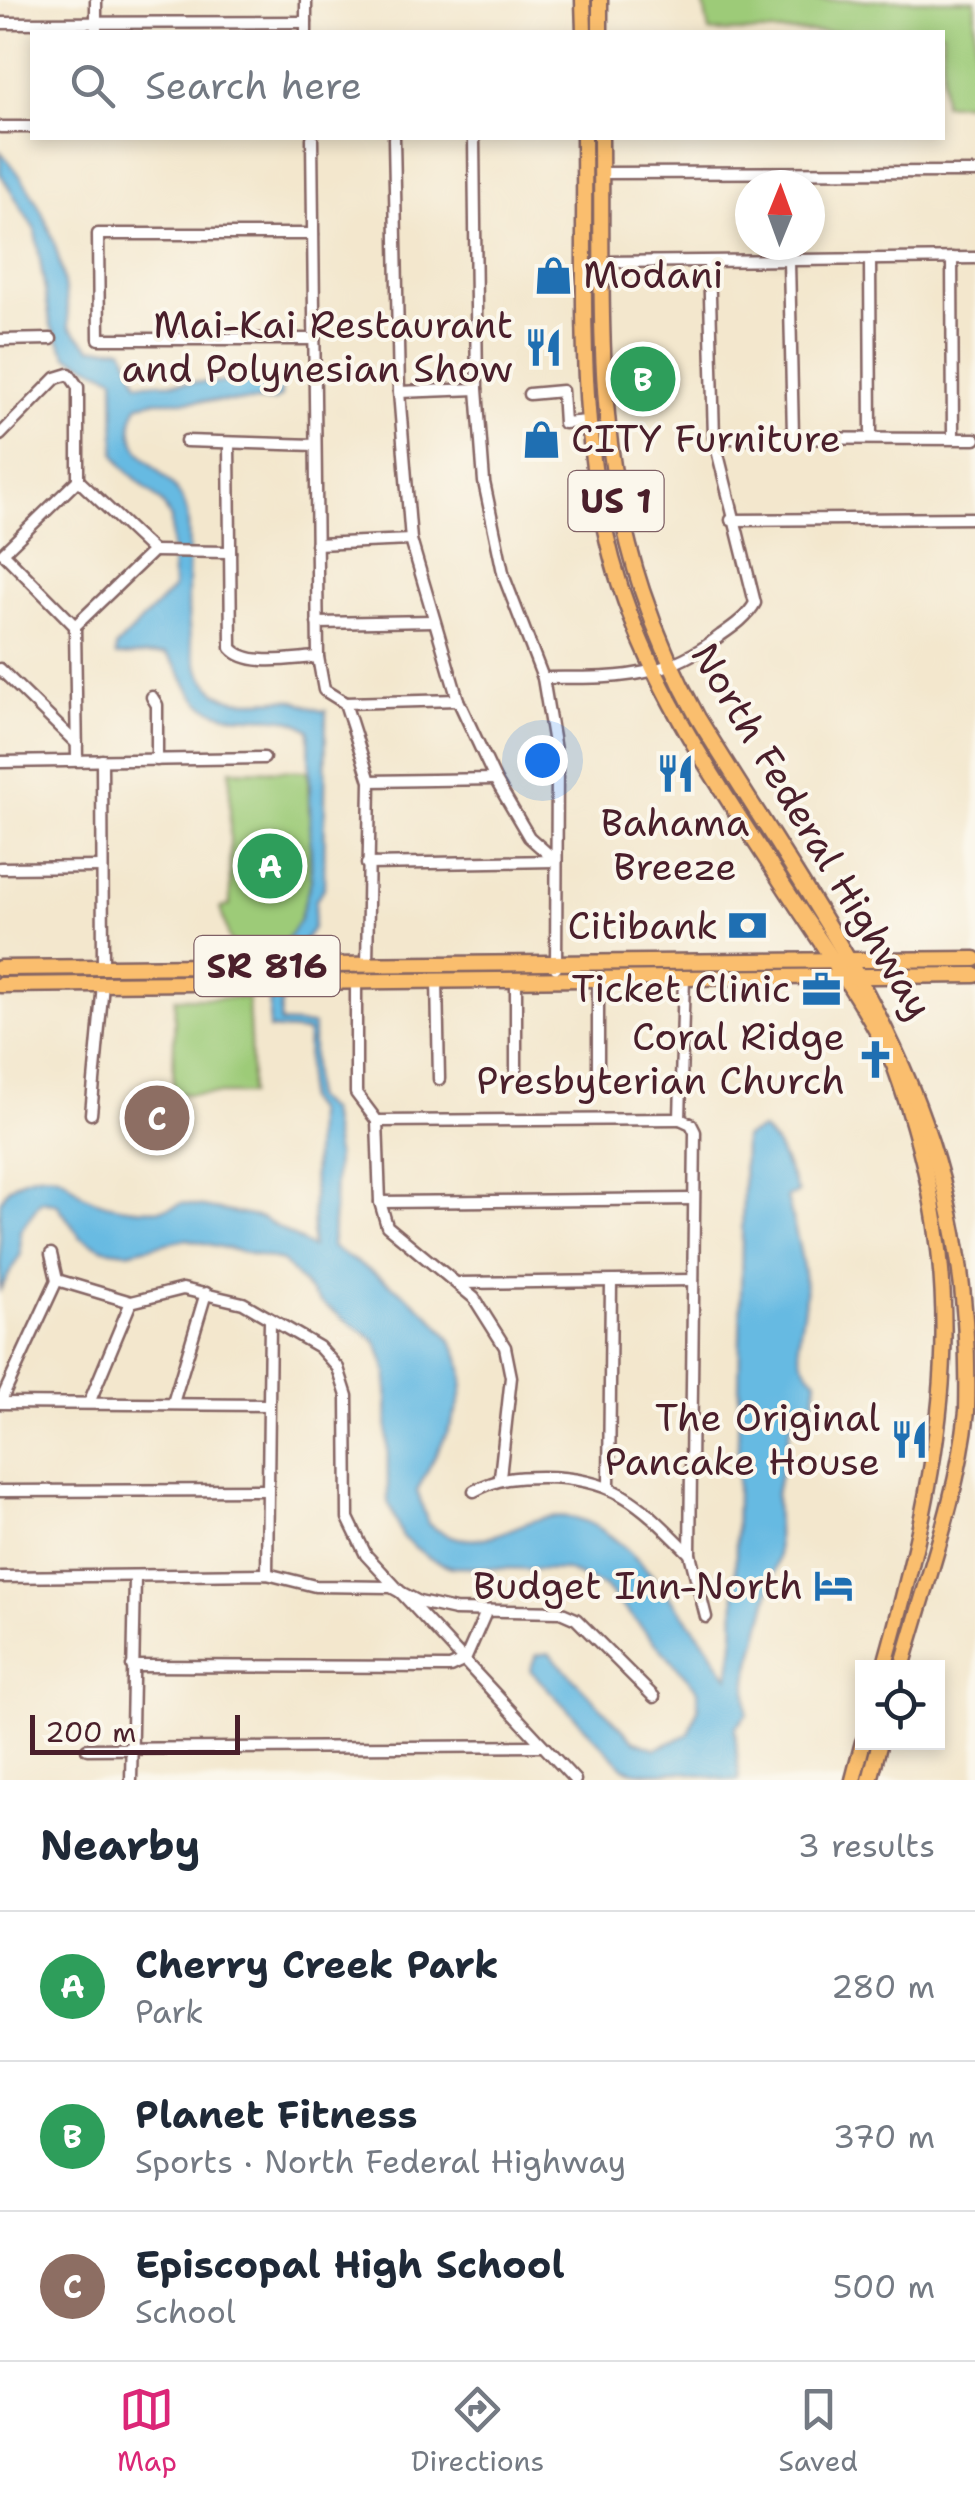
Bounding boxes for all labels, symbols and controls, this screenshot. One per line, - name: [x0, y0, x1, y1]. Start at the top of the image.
- search box: [30, 30, 945, 140]
- icon: search: [65, 58, 120, 113]
- text: Search here: [145, 60, 362, 111]
- north arrow: [735, 170, 825, 260]
- place label: Modani: [583, 249, 724, 300]
- shop icon: Modani: [532, 254, 574, 296]
- place label: Mai-Kai Restaurant and Polynesian Show: [121, 299, 513, 394]
- restaurant icon: Mai-Kai Restaurant and Polynesian Show: [522, 326, 564, 368]
- pin: B: [610, 342, 676, 416]
- place label: CITY Furniture: [571, 413, 841, 464]
- shop icon: CITY Furniture: [520, 418, 562, 460]
- road number: US 1: [568, 471, 664, 531]
- street label: North Federal Highway: [680, 633, 945, 1028]
- your location: [517, 735, 568, 786]
- restaurant icon: Bahama Breeze: [654, 753, 696, 795]
- place label: Bahama Breeze: [601, 797, 750, 892]
- pin: A: [238, 828, 302, 904]
- place label: Citibank: [568, 900, 718, 951]
- bank icon: Citibank: [727, 905, 769, 947]
- road number: SR 816: [194, 936, 340, 996]
- place label: Ticket Clinic: [572, 963, 791, 1014]
- office icon: Ticket Clinic: [800, 968, 842, 1010]
- place label: Coral Ridge Presbyterian Church: [476, 1011, 845, 1106]
- church icon: Coral Ridge Presbyterian Church: [854, 1038, 896, 1080]
- pin: C: [124, 1080, 190, 1156]
- place label: The Original Pancake House: [604, 1392, 881, 1487]
- restaurant icon: The Original Pancake House: [889, 1419, 931, 1461]
- place label: Budget Inn-North: [473, 1560, 803, 1611]
- hotel icon: Budget Inn-North: [812, 1565, 854, 1607]
- map controls: [855, 1660, 945, 1750]
- button: locate: [855, 1660, 945, 1750]
- scale bar: [30, 1710, 240, 1754]
- text: 200 m: [45, 1713, 136, 1751]
- text: Nearby: [40, 1817, 200, 1873]
- text: 3 results: [798, 1824, 935, 1867]
- text: Cherry Creek Park: [135, 1939, 499, 1990]
- text: A: [60, 1965, 85, 2008]
- text: 280 m: [831, 1965, 935, 2008]
- text: Park: [135, 1990, 204, 2033]
- text: Planet Fitness: [135, 2089, 418, 2140]
- text: B: [63, 2115, 82, 2158]
- text: 370 m: [833, 2115, 935, 2158]
- text: Sports · North Federal Highway: [135, 2140, 626, 2183]
- text: Episcopal High School: [135, 2239, 565, 2290]
- text: C: [63, 2265, 82, 2308]
- text: 500 m: [833, 2265, 935, 2308]
- text: School: [135, 2290, 236, 2333]
- tab: Map: [117, 2382, 177, 2480]
- tab: Directions: [411, 2382, 544, 2480]
- tab: Saved: [778, 2382, 858, 2480]

